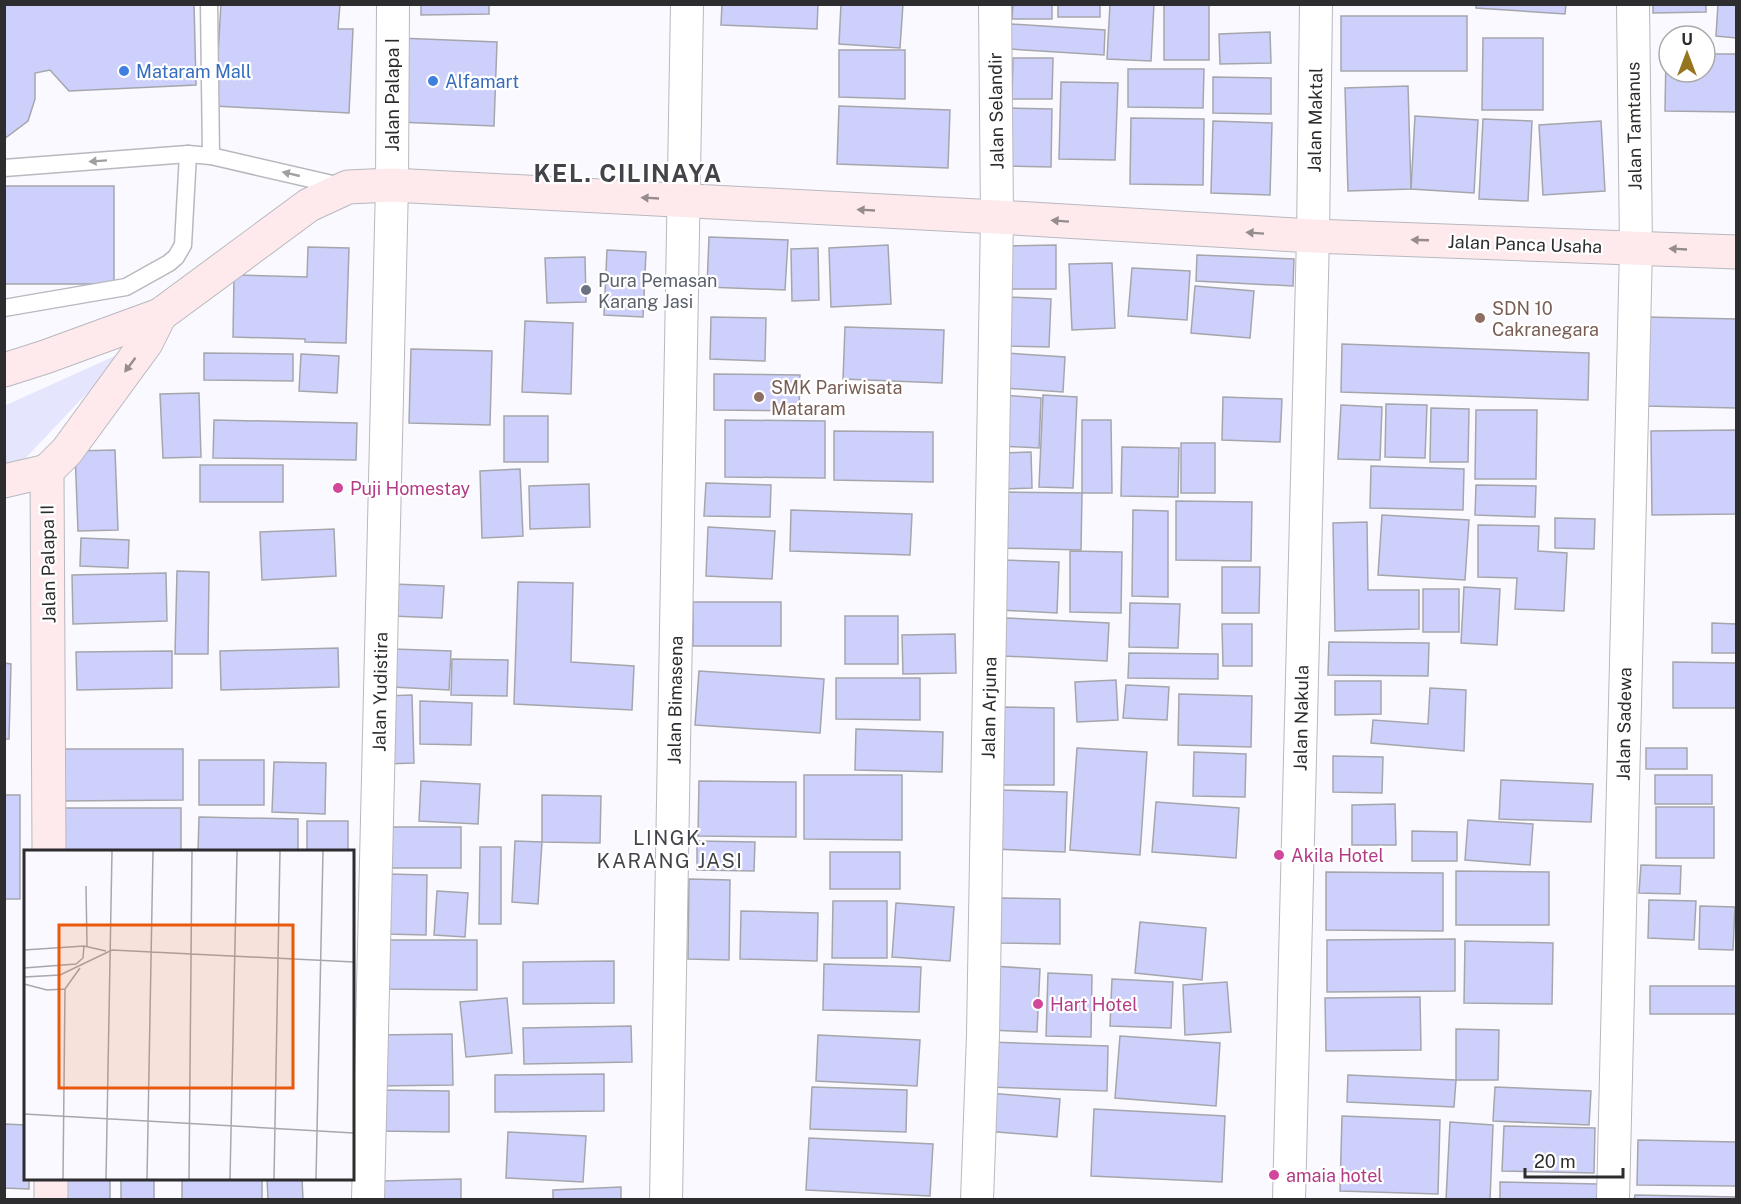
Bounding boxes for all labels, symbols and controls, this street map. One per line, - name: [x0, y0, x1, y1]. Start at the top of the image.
- north arrow: [1657, 24, 1717, 84]
- text: U: [1681, 30, 1693, 49]
- street label: Jalan Palapa I: [382, 38, 403, 152]
- street label: Jalan Selandir: [984, 52, 1008, 170]
- place label: Mataram Mall: [136, 61, 251, 82]
- street label: Jalan Tamtanus: [1622, 62, 1646, 190]
- marker: Mataram Mall: [117, 64, 131, 78]
- street label: Jalan Maktal: [1304, 67, 1326, 173]
- place label: Alfamart: [445, 71, 519, 92]
- marker: Alfamart: [426, 74, 440, 88]
- one-way arrow: [89, 156, 108, 166]
- district label: KEL. CILINAYA: [533, 159, 723, 187]
- one-way arrow: [282, 169, 300, 179]
- one-way arrow: [640, 194, 659, 203]
- one-way arrow: [856, 205, 875, 214]
- one-way arrow: [1051, 216, 1070, 225]
- one-way arrow: [1245, 228, 1264, 237]
- street label: Jalan Panca Usaha: [1447, 231, 1603, 257]
- one-way arrow: [1411, 235, 1430, 245]
- one-way arrow: [1669, 245, 1688, 254]
- place label: Pura Pemasan Karang Jasi: [598, 270, 717, 312]
- marker: Pura Pemasan Karang Jasi: [579, 283, 593, 297]
- place label: SDN 10 Cakranegara: [1492, 298, 1599, 340]
- marker: SDN 10 Cakranegara: [1473, 311, 1487, 325]
- one-way arrow: [125, 357, 137, 372]
- place label: SMK Pariwisata Mataram: [771, 377, 902, 419]
- marker: SMK Pariwisata Mataram: [752, 390, 766, 404]
- place label: Puji Homestay: [350, 478, 471, 499]
- marker: Puji Homestay: [331, 481, 345, 495]
- street label: Jalan Palapa II: [36, 504, 60, 624]
- street label: Jalan Yudistira: [368, 632, 392, 752]
- street label: Jalan Bimasena: [663, 635, 687, 765]
- street label: Jalan Arjuna: [978, 657, 1000, 759]
- street label: Jalan Nakula: [1290, 665, 1312, 771]
- street label: Jalan Sadewa: [1613, 667, 1635, 781]
- district label: LINGK. KARANG JASI: [597, 826, 743, 873]
- place label: Akila Hotel: [1291, 845, 1384, 866]
- marker: Akila Hotel: [1272, 848, 1286, 862]
- inset map: [24, 850, 354, 1180]
- place label: Hart Hotel: [1050, 994, 1138, 1015]
- marker: Hart Hotel: [1031, 997, 1045, 1011]
- scale bar: [1525, 1141, 1622, 1179]
- text: 20 m: [1534, 1151, 1576, 1172]
- place label: amaia hotel: [1286, 1165, 1383, 1186]
- marker: amaia hotel: [1267, 1168, 1281, 1182]

